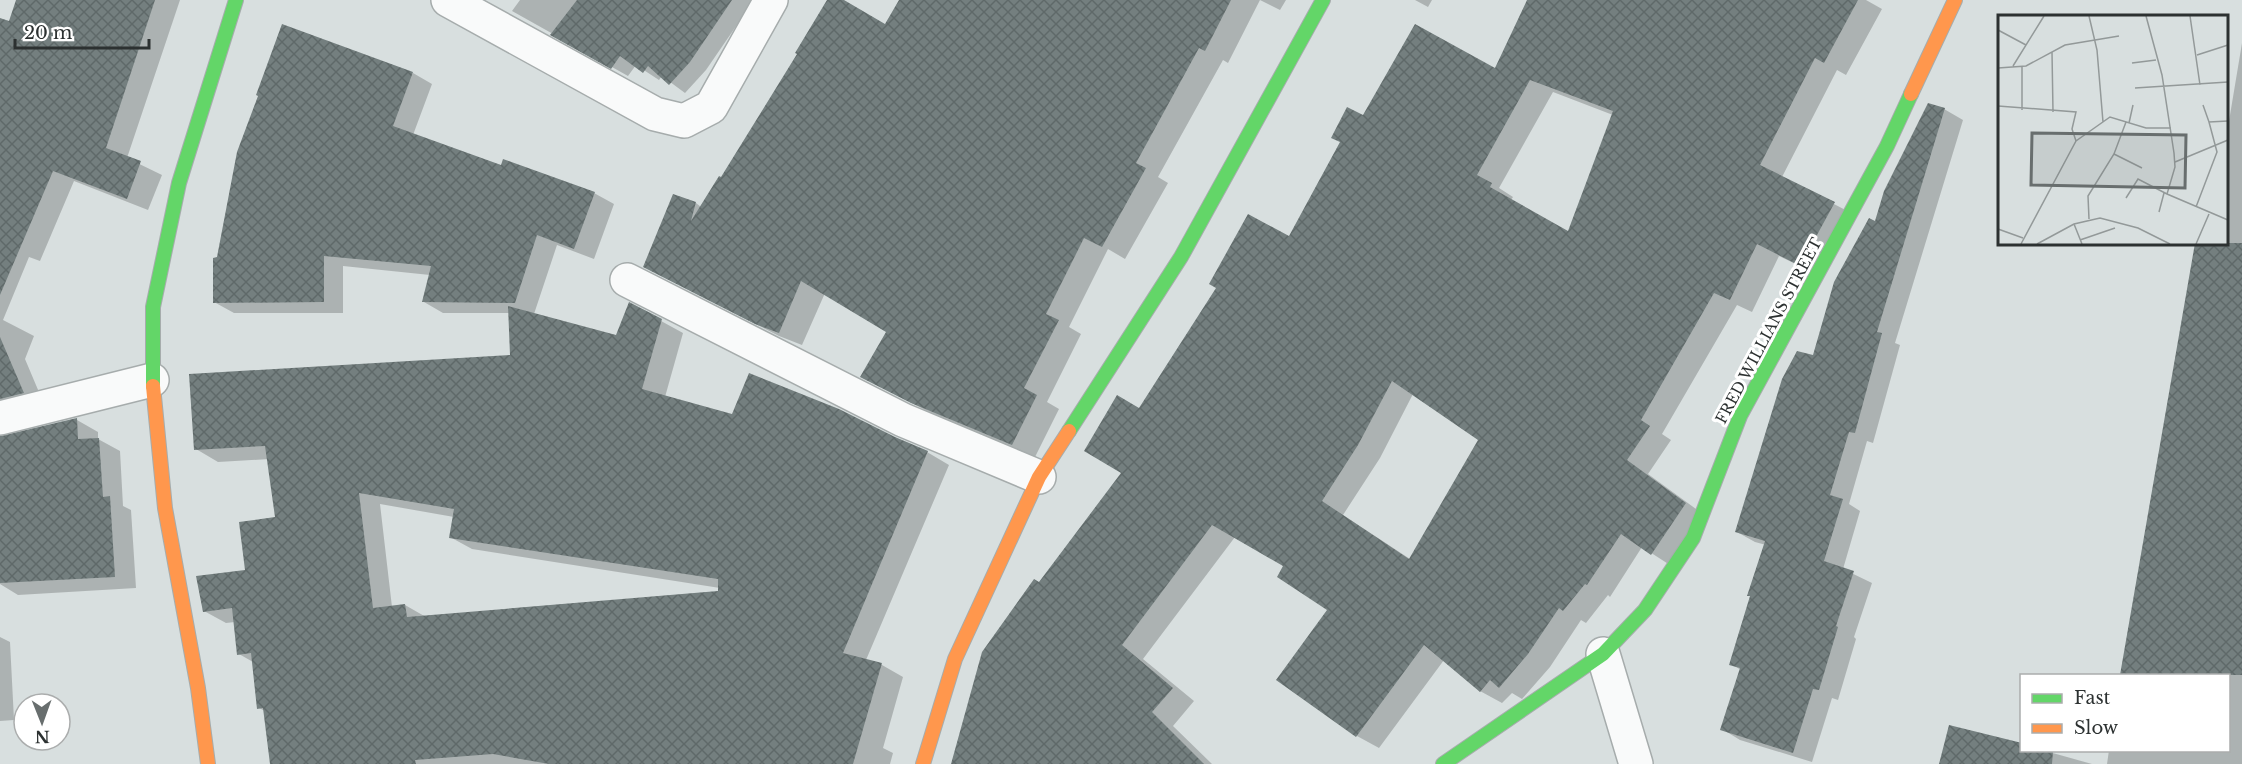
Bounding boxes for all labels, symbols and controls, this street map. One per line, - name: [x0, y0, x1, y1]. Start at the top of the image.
- scale bar: [15, 12, 148, 50]
- inset map: [1998, 15, 2227, 244]
- text: 20 m: [24, 22, 72, 44]
- street label: FRED WILLIANS STREET: [1711, 235, 1826, 427]
- legend: [2020, 674, 2230, 752]
- text: Fast: [2074, 687, 2111, 709]
- north arrow: [12, 692, 72, 752]
- text: Slow: [2074, 717, 2119, 739]
- text: N: [35, 727, 50, 747]

